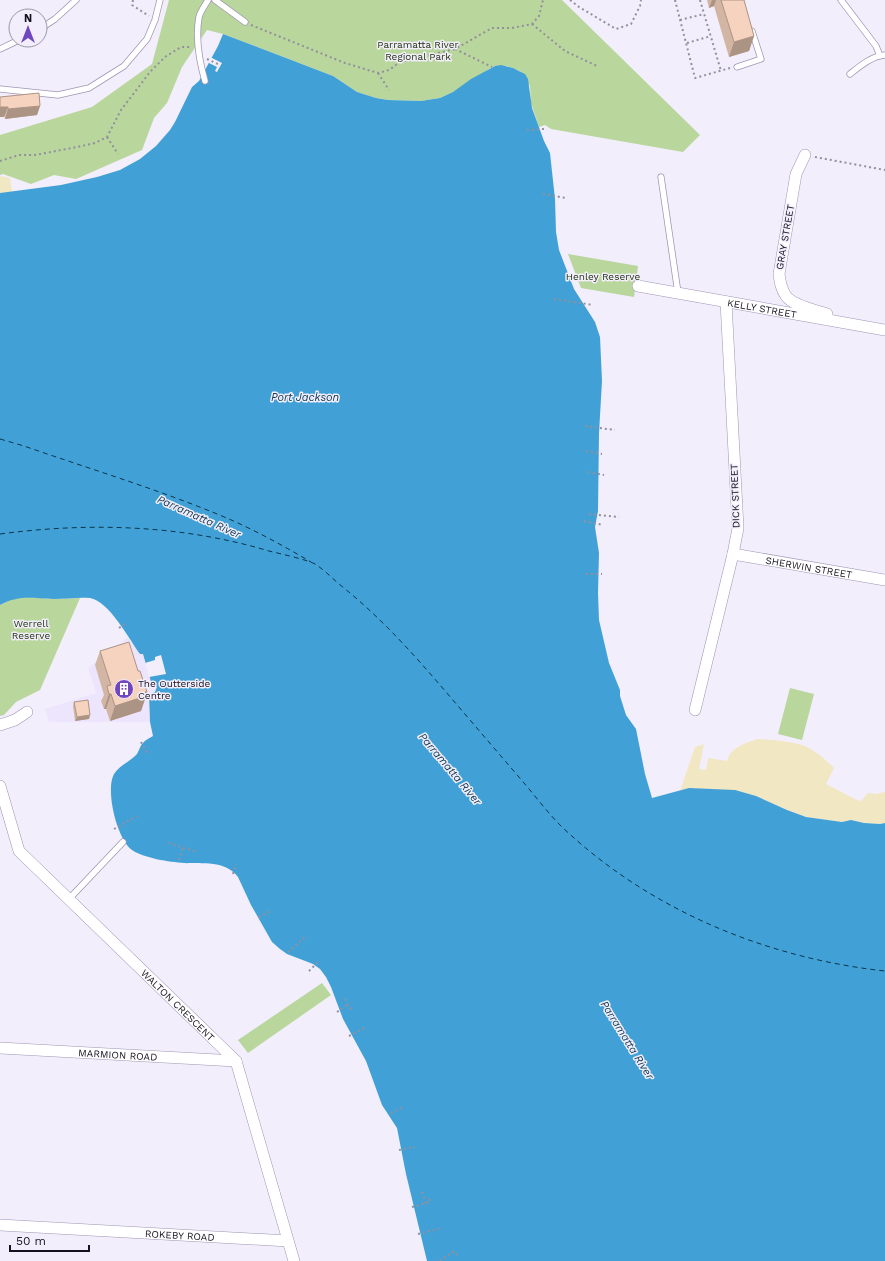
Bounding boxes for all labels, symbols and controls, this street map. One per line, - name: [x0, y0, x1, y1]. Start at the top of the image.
- north arrow: [8, 8, 48, 48]
- text: N: [24, 12, 32, 25]
- park label: Parramatta River Regional Park: [377, 39, 459, 62]
- street label: GRAY STREET: [774, 203, 796, 271]
- park label: Henley Reserve: [566, 271, 640, 282]
- street label: KELLY STREET: [727, 297, 798, 320]
- water label: Port Jackson: [271, 391, 339, 404]
- street label: DICK STREET: [728, 464, 742, 528]
- water label: Parramatta River: [155, 493, 243, 542]
- street label: SHERWIN STREET: [765, 554, 853, 580]
- park label: Werrell Reserve: [12, 618, 50, 641]
- building icon: The Outterside Centre: [113, 678, 135, 700]
- place label: The Outterside Centre: [138, 678, 210, 701]
- water label: Parramatta River: [416, 730, 484, 808]
- street label: WALTON CRESCENT: [139, 967, 217, 1043]
- water label: Parramatta River: [598, 998, 657, 1082]
- street label: MARMION ROAD: [78, 1047, 158, 1062]
- scale bar: [10, 1227, 89, 1253]
- street label: ROKEBY ROAD: [145, 1228, 215, 1242]
- text: 50 m: [16, 1234, 46, 1248]

